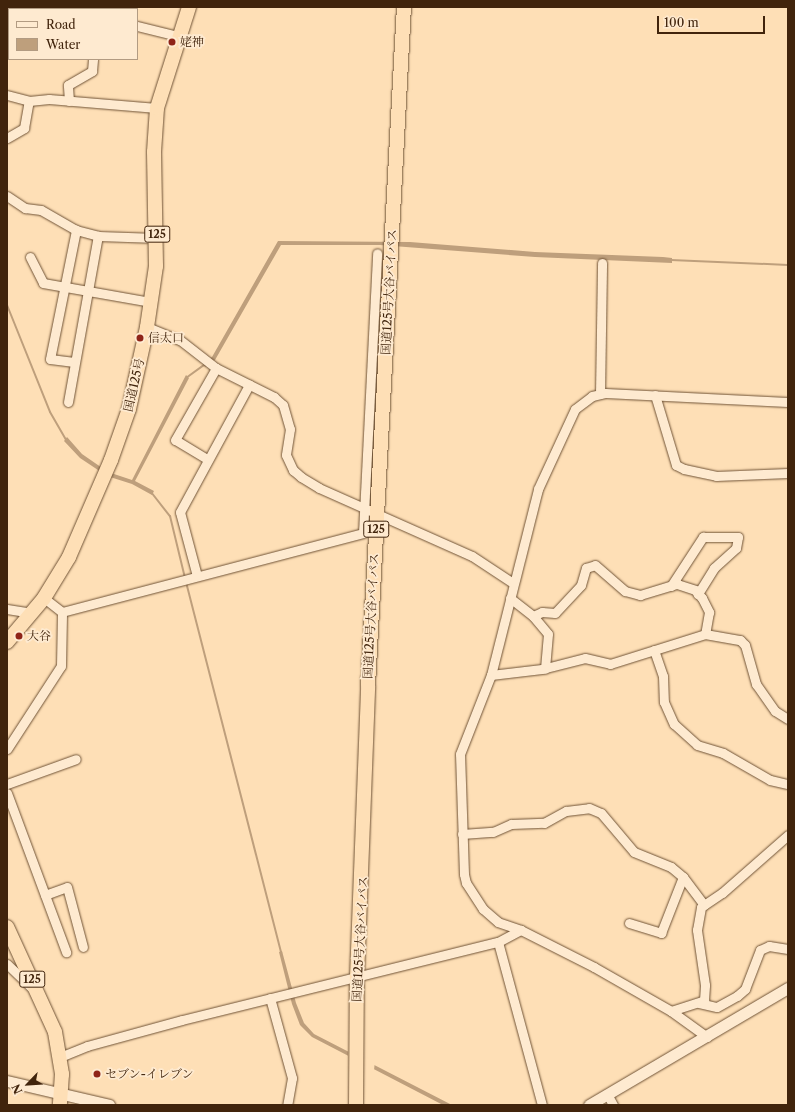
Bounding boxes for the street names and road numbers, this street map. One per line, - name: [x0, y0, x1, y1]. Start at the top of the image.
- road number: 125: [144, 225, 170, 243]
- street label: 国道125号大谷バイパス: [379, 228, 399, 356]
- street label: 国道125号: [121, 357, 147, 413]
- road number: 125: [363, 520, 389, 538]
- street label: 国道125号大谷バイパス: [361, 552, 381, 680]
- street label: 国道125号大谷バイパス: [350, 875, 370, 1003]
- road number: 125: [19, 970, 45, 988]

